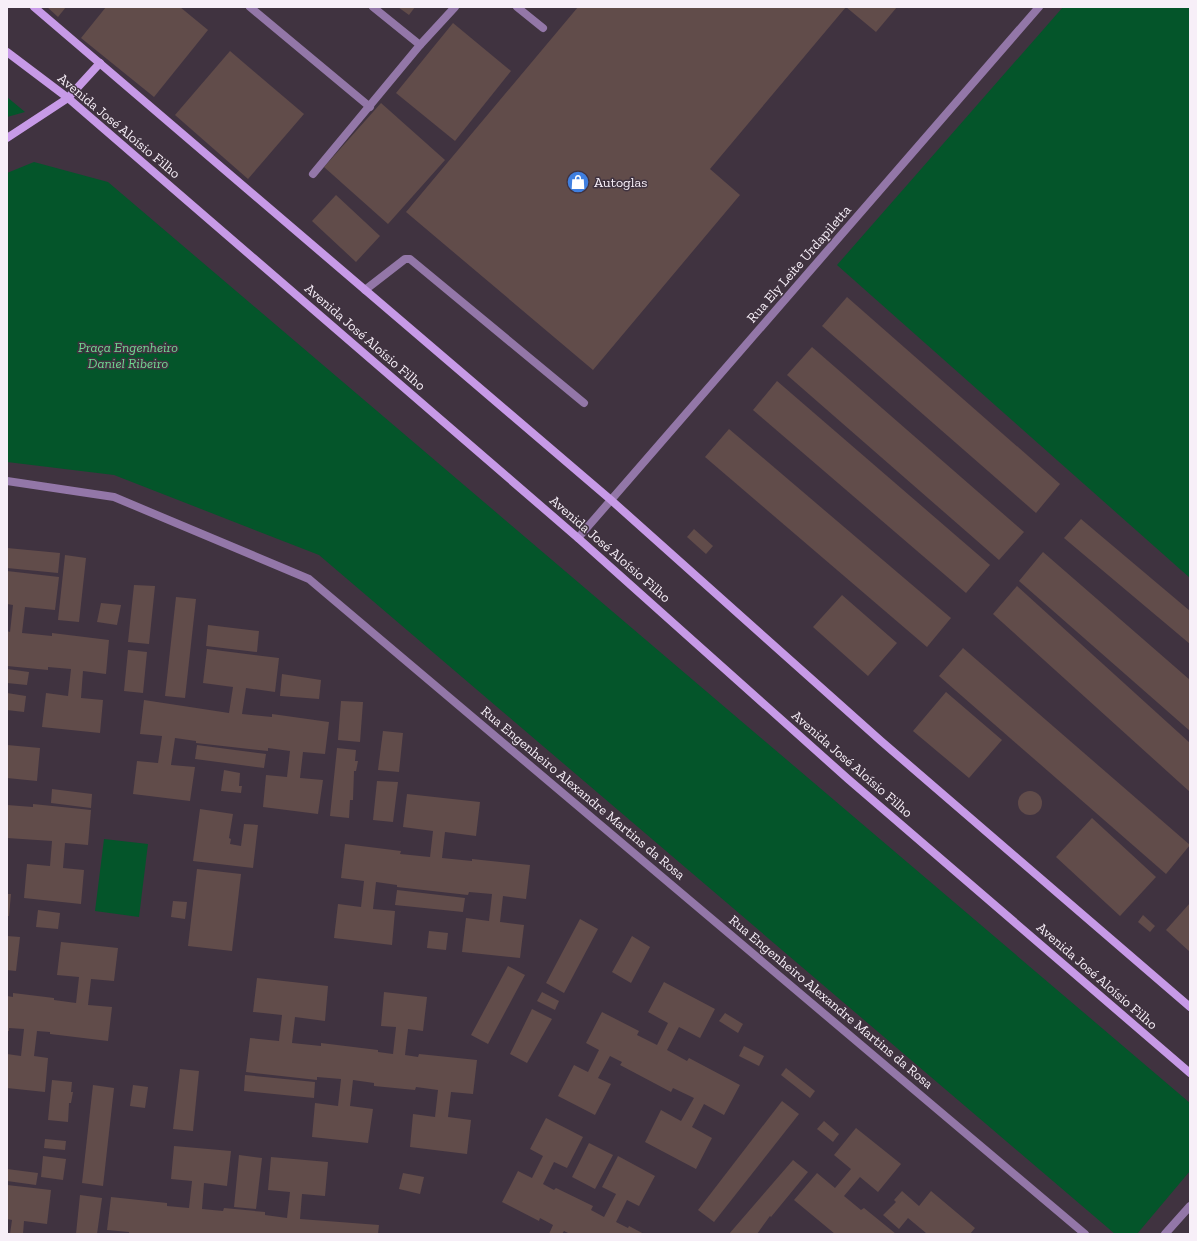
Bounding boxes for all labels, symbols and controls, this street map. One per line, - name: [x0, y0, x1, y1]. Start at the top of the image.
- street label: Avenida José Aloísio Filho: [54, 70, 184, 182]
- shop icon: Autoglas: [565, 169, 591, 195]
- place label: Autoglas: [594, 174, 647, 191]
- street label: Rua Ely Leite Urdapiletta: [743, 201, 855, 326]
- street label: Avenida José Aloísio Filho: [301, 280, 429, 394]
- park label: Praça Engenheiro Daniel Ribeiro: [78, 339, 178, 372]
- street label: Avenida José Aloísio Filho: [546, 492, 674, 606]
- street label: Rua Engenheiro Alexandre Martins da Rosa: [478, 703, 689, 884]
- street label: Avenida José Aloísio Filho: [788, 707, 916, 821]
- street label: Rua Engenheiro Alexandre Martins da Rosa: [726, 912, 937, 1093]
- street label: Avenida José Aloísio Filho: [1033, 919, 1161, 1033]

